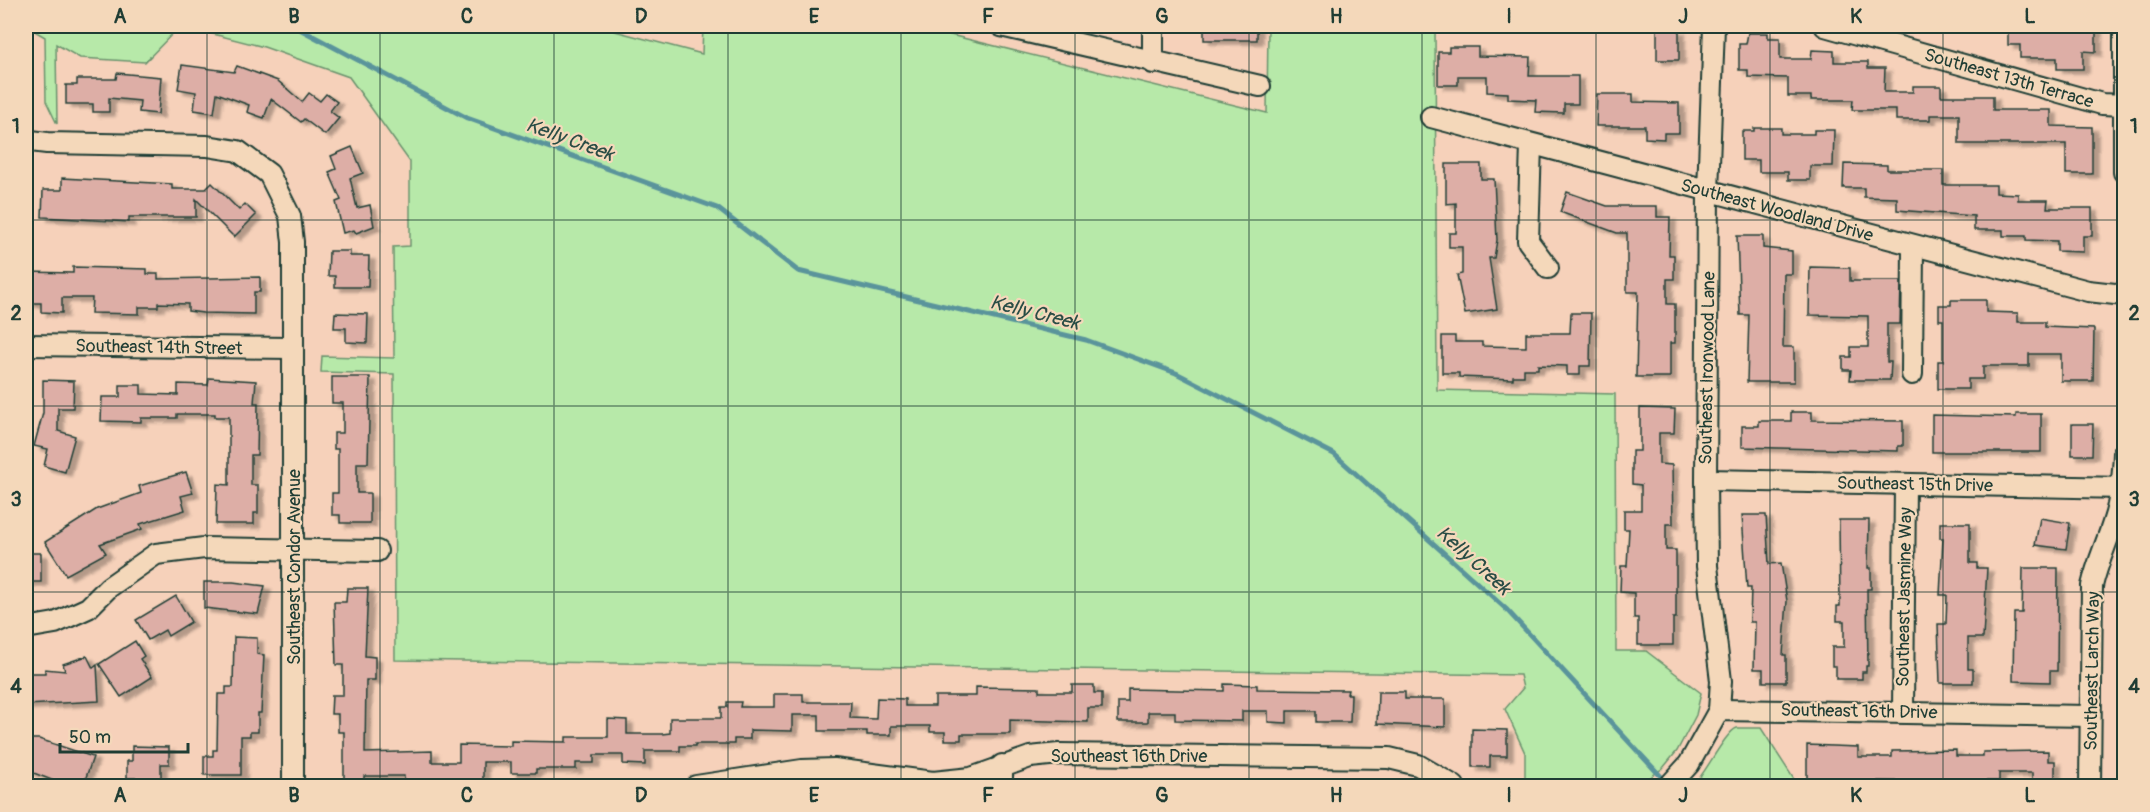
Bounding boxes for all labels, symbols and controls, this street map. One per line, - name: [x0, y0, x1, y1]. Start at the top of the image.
- text: A: [114, 4, 127, 29]
- text: B: [288, 4, 300, 29]
- text: C: [461, 4, 473, 29]
- text: D: [635, 4, 648, 29]
- text: E: [809, 4, 820, 29]
- text: F: [982, 4, 994, 29]
- text: G: [1155, 4, 1169, 29]
- text: H: [1330, 4, 1343, 29]
- text: I: [1506, 4, 1512, 29]
- text: J: [1678, 4, 1688, 29]
- text: K: [1850, 4, 1862, 29]
- text: L: [2024, 4, 2036, 29]
- street label: Southeast 13th Terrace: [1922, 43, 2096, 114]
- water label: Kelly Creek: [523, 112, 619, 167]
- text: 1: [12, 114, 20, 139]
- text: 1: [2130, 114, 2138, 139]
- street label: Southeast Woodland Drive: [1678, 174, 1876, 247]
- street label: Southeast Ironwood Lane: [1694, 271, 1721, 465]
- water label: Kelly Creek: [987, 289, 1084, 336]
- text: 2: [10, 301, 22, 326]
- text: 2: [2128, 301, 2140, 326]
- street label: Southeast 14th Street: [75, 335, 244, 360]
- street label: Southeast Condor Avenue: [283, 469, 306, 665]
- street label: Southeast 15th Drive: [1837, 472, 1993, 497]
- text: 3: [10, 487, 22, 512]
- text: 3: [2128, 487, 2140, 512]
- street label: Southeast Jasmine Way: [1891, 507, 1918, 687]
- water label: Kelly Creek: [1431, 520, 1517, 601]
- street label: Southeast Larch Way: [2080, 591, 2105, 751]
- text: 4: [10, 674, 22, 699]
- text: 4: [2128, 674, 2140, 699]
- street label: Southeast 16th Drive: [1780, 699, 1938, 724]
- scale bar: [60, 716, 188, 754]
- text: 50 m: [69, 726, 111, 749]
- street label: Southeast 16th Drive: [1051, 745, 1208, 768]
- text: A: [114, 783, 127, 808]
- text: B: [288, 783, 300, 808]
- text: C: [461, 783, 473, 808]
- text: D: [635, 783, 648, 808]
- text: E: [809, 783, 820, 808]
- text: F: [982, 783, 994, 808]
- text: G: [1155, 783, 1169, 808]
- text: H: [1330, 783, 1343, 808]
- text: I: [1506, 783, 1512, 808]
- text: J: [1678, 783, 1688, 808]
- text: K: [1850, 783, 1862, 808]
- text: L: [2024, 783, 2036, 808]

